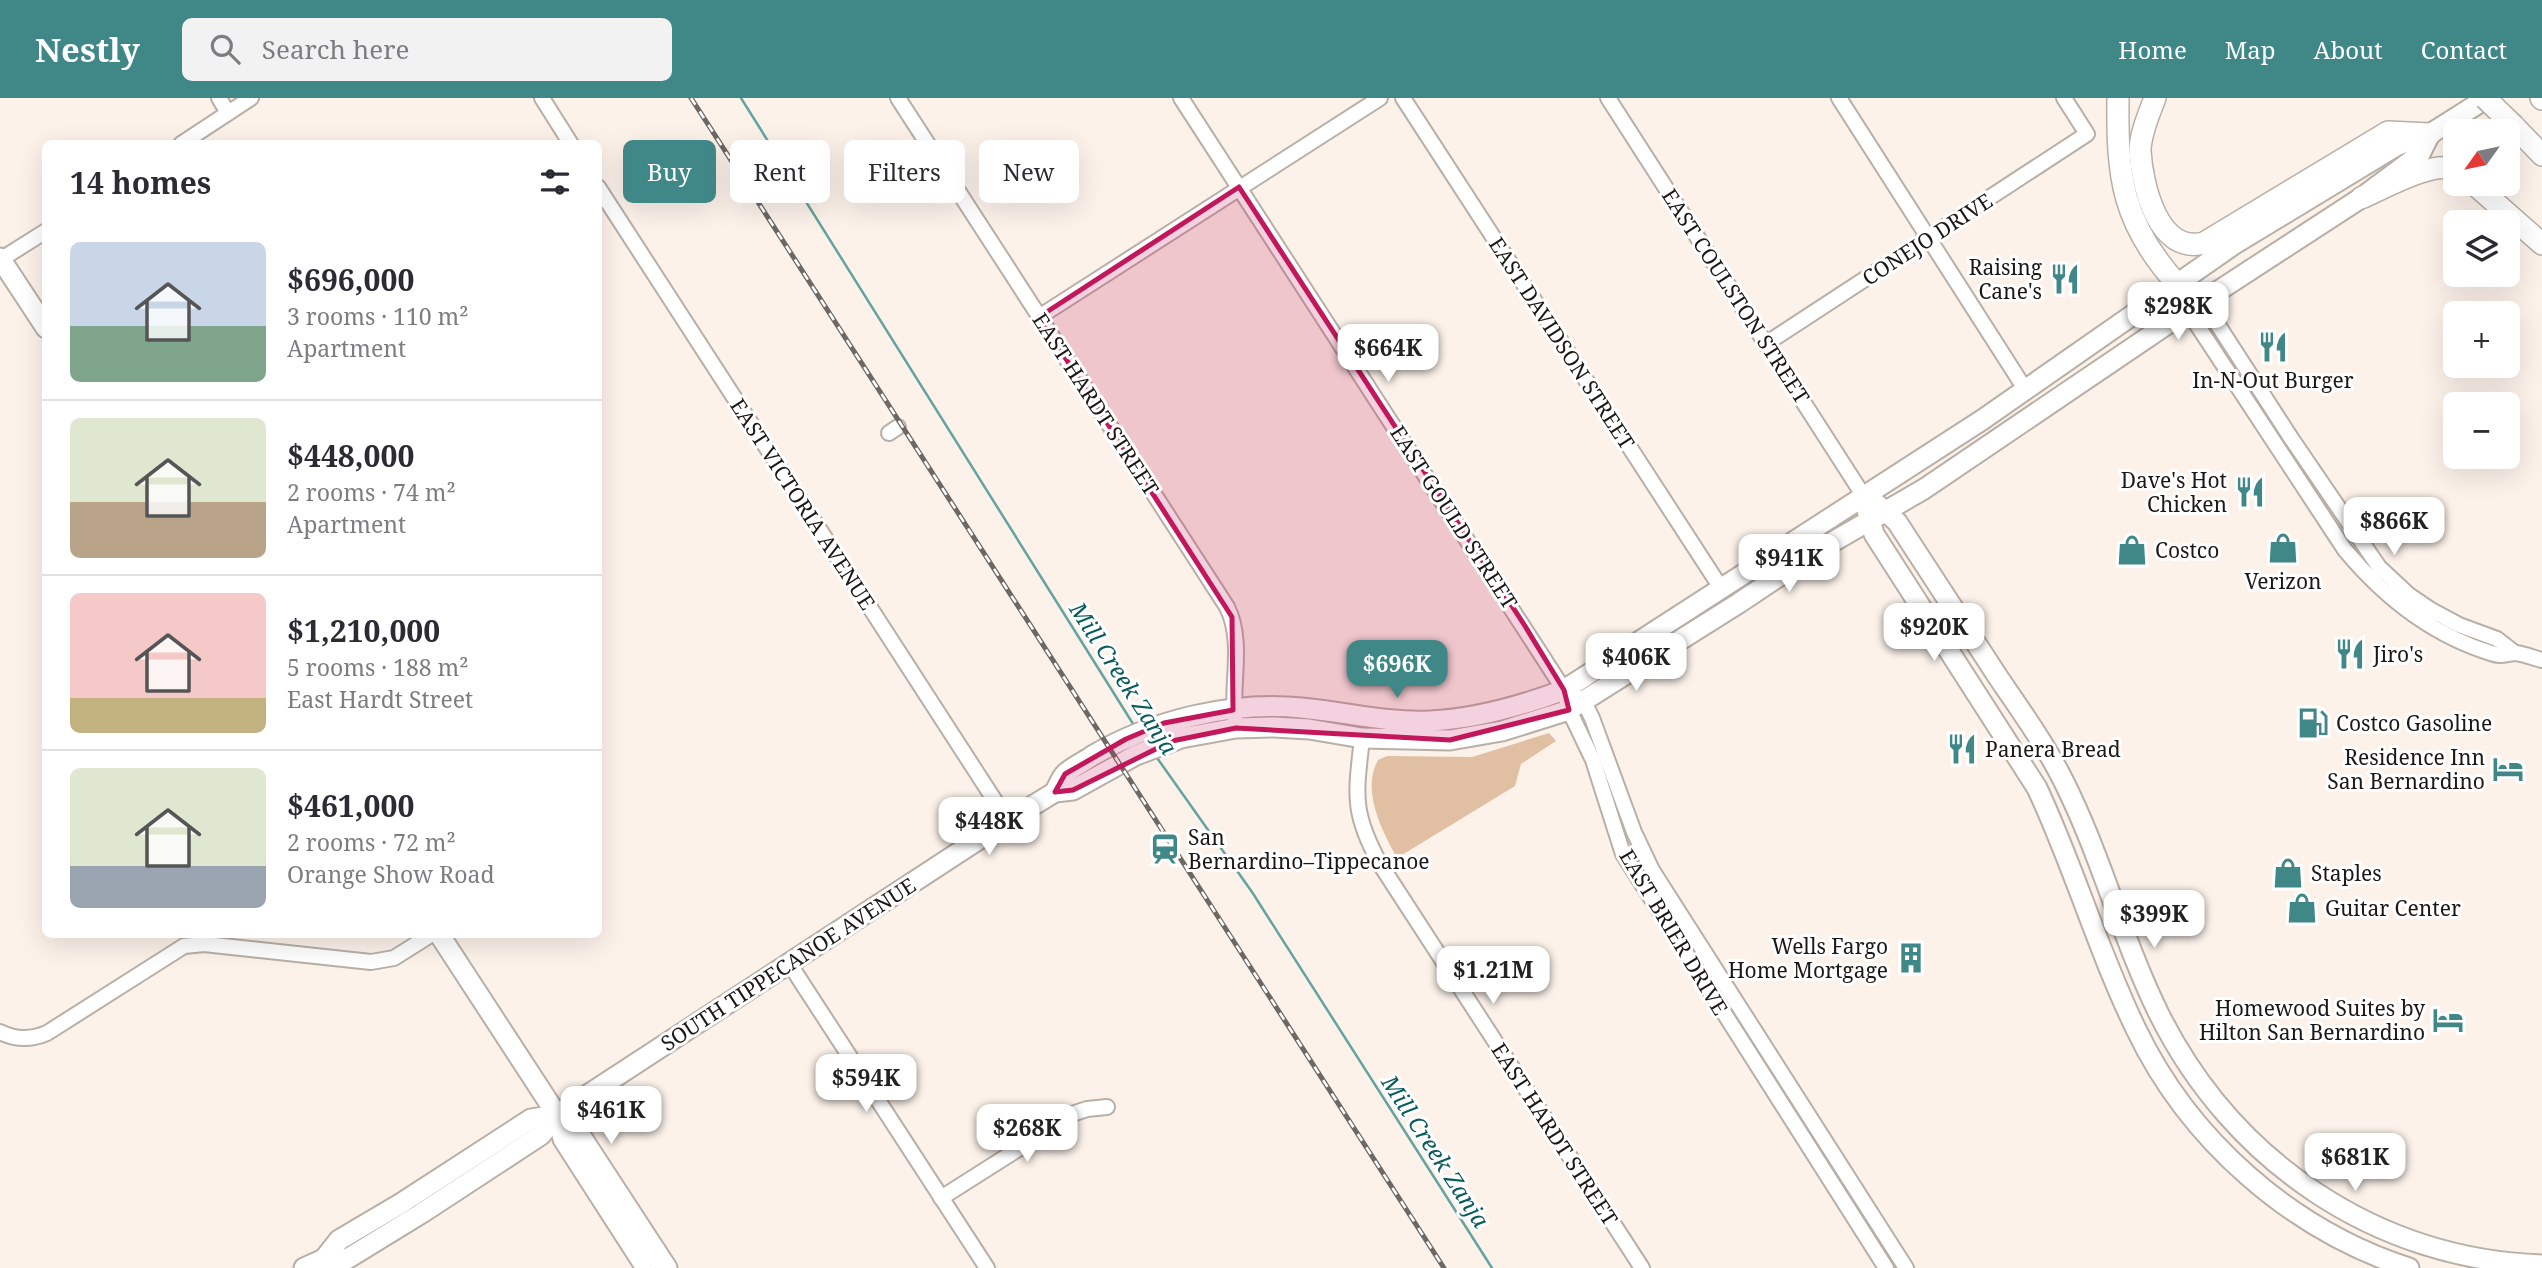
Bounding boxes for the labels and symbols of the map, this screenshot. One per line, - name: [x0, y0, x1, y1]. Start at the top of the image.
- north arrow: [2443, 119, 2520, 196]
- street label: EAST COULSTON STREET: [1656, 183, 1816, 409]
- street label: CONEJO DRIVE: [1856, 186, 1998, 292]
- street label: EAST DAVIDSON STREET: [1483, 232, 1641, 455]
- place label: Raising Cane's: [1969, 253, 2043, 305]
- restaurant icon: Raising Cane's: [2048, 262, 2082, 296]
- pin: $298K: [2129, 282, 2227, 342]
- street label: EAST HARDT STREET: [1026, 307, 1166, 501]
- pin: $664K: [1339, 324, 1437, 384]
- restaurant icon: In-N-Out Burger: [2256, 330, 2290, 364]
- place label: In-N-Out Burger: [2192, 366, 2354, 394]
- street label: EAST VICTORIA AVENUE: [724, 393, 882, 615]
- street label: EAST GOULD STREET: [1384, 420, 1524, 614]
- place label: Dave's Hot Chicken: [2121, 466, 2227, 518]
- restaurant icon: Dave's Hot Chicken: [2233, 475, 2267, 509]
- pin: $866K: [2345, 498, 2443, 557]
- shop icon: Verizon: [2266, 531, 2300, 565]
- shop icon: Costco: [2115, 533, 2149, 567]
- pin: $941K: [1740, 534, 1838, 594]
- place label: Costco: [2155, 536, 2219, 564]
- place label: Verizon: [2244, 567, 2322, 595]
- water label: Mill Creek Zanja: [1062, 595, 1186, 761]
- pin: $920K: [1885, 603, 1983, 663]
- pin: $406K: [1587, 634, 1685, 693]
- restaurant icon: Jiro's: [2333, 637, 2367, 671]
- pin: $696K: [1348, 640, 1446, 700]
- place label: Jiro's: [2372, 640, 2423, 668]
- fuel station icon: Costco Gasoline: [2296, 706, 2330, 740]
- place label: Costco Gasoline: [2336, 709, 2492, 737]
- restaurant icon: Panera Bread: [1945, 732, 1979, 766]
- place label: Panera Bread: [1985, 735, 2121, 763]
- place label: Residence Inn San Bernardino: [2327, 743, 2485, 795]
- hotel icon: Residence Inn San Bernardino: [2491, 752, 2525, 786]
- pin: $448K: [940, 798, 1038, 857]
- place label: San Bernardino–Tippecanoe: [1188, 823, 1430, 875]
- station icon: San Bernardino–Tippecanoe: [1148, 832, 1182, 866]
- street label: EAST BRIER DRIVE: [1613, 844, 1735, 1020]
- shop icon: Staples: [2271, 856, 2305, 890]
- place label: Staples: [2311, 859, 2382, 887]
- street label: SOUTH TIPPECANOE AVENUE: [655, 871, 921, 1057]
- pin: $399K: [2105, 890, 2203, 950]
- shop icon: Guitar Center: [2285, 891, 2319, 925]
- place label: Guitar Center: [2325, 894, 2461, 922]
- place label: Wells Fargo Home Mortgage: [1728, 932, 1888, 984]
- building icon: Wells Fargo Home Mortgage: [1894, 941, 1928, 975]
- pin: $1.21M: [1436, 946, 1550, 1006]
- place label: Homewood Suites by Hilton San Bernardino: [2199, 994, 2425, 1046]
- hotel icon: Homewood Suites by Hilton San Bernardino: [2431, 1003, 2465, 1037]
- street label: EAST HARDT STREET: [1485, 1037, 1625, 1231]
- pin: $594K: [817, 1054, 915, 1114]
- water label: Mill Creek Zanja: [1374, 1068, 1498, 1234]
- pin: $461K: [562, 1086, 660, 1146]
- pin: $268K: [978, 1104, 1076, 1164]
- pin: $681K: [2306, 1134, 2404, 1193]

